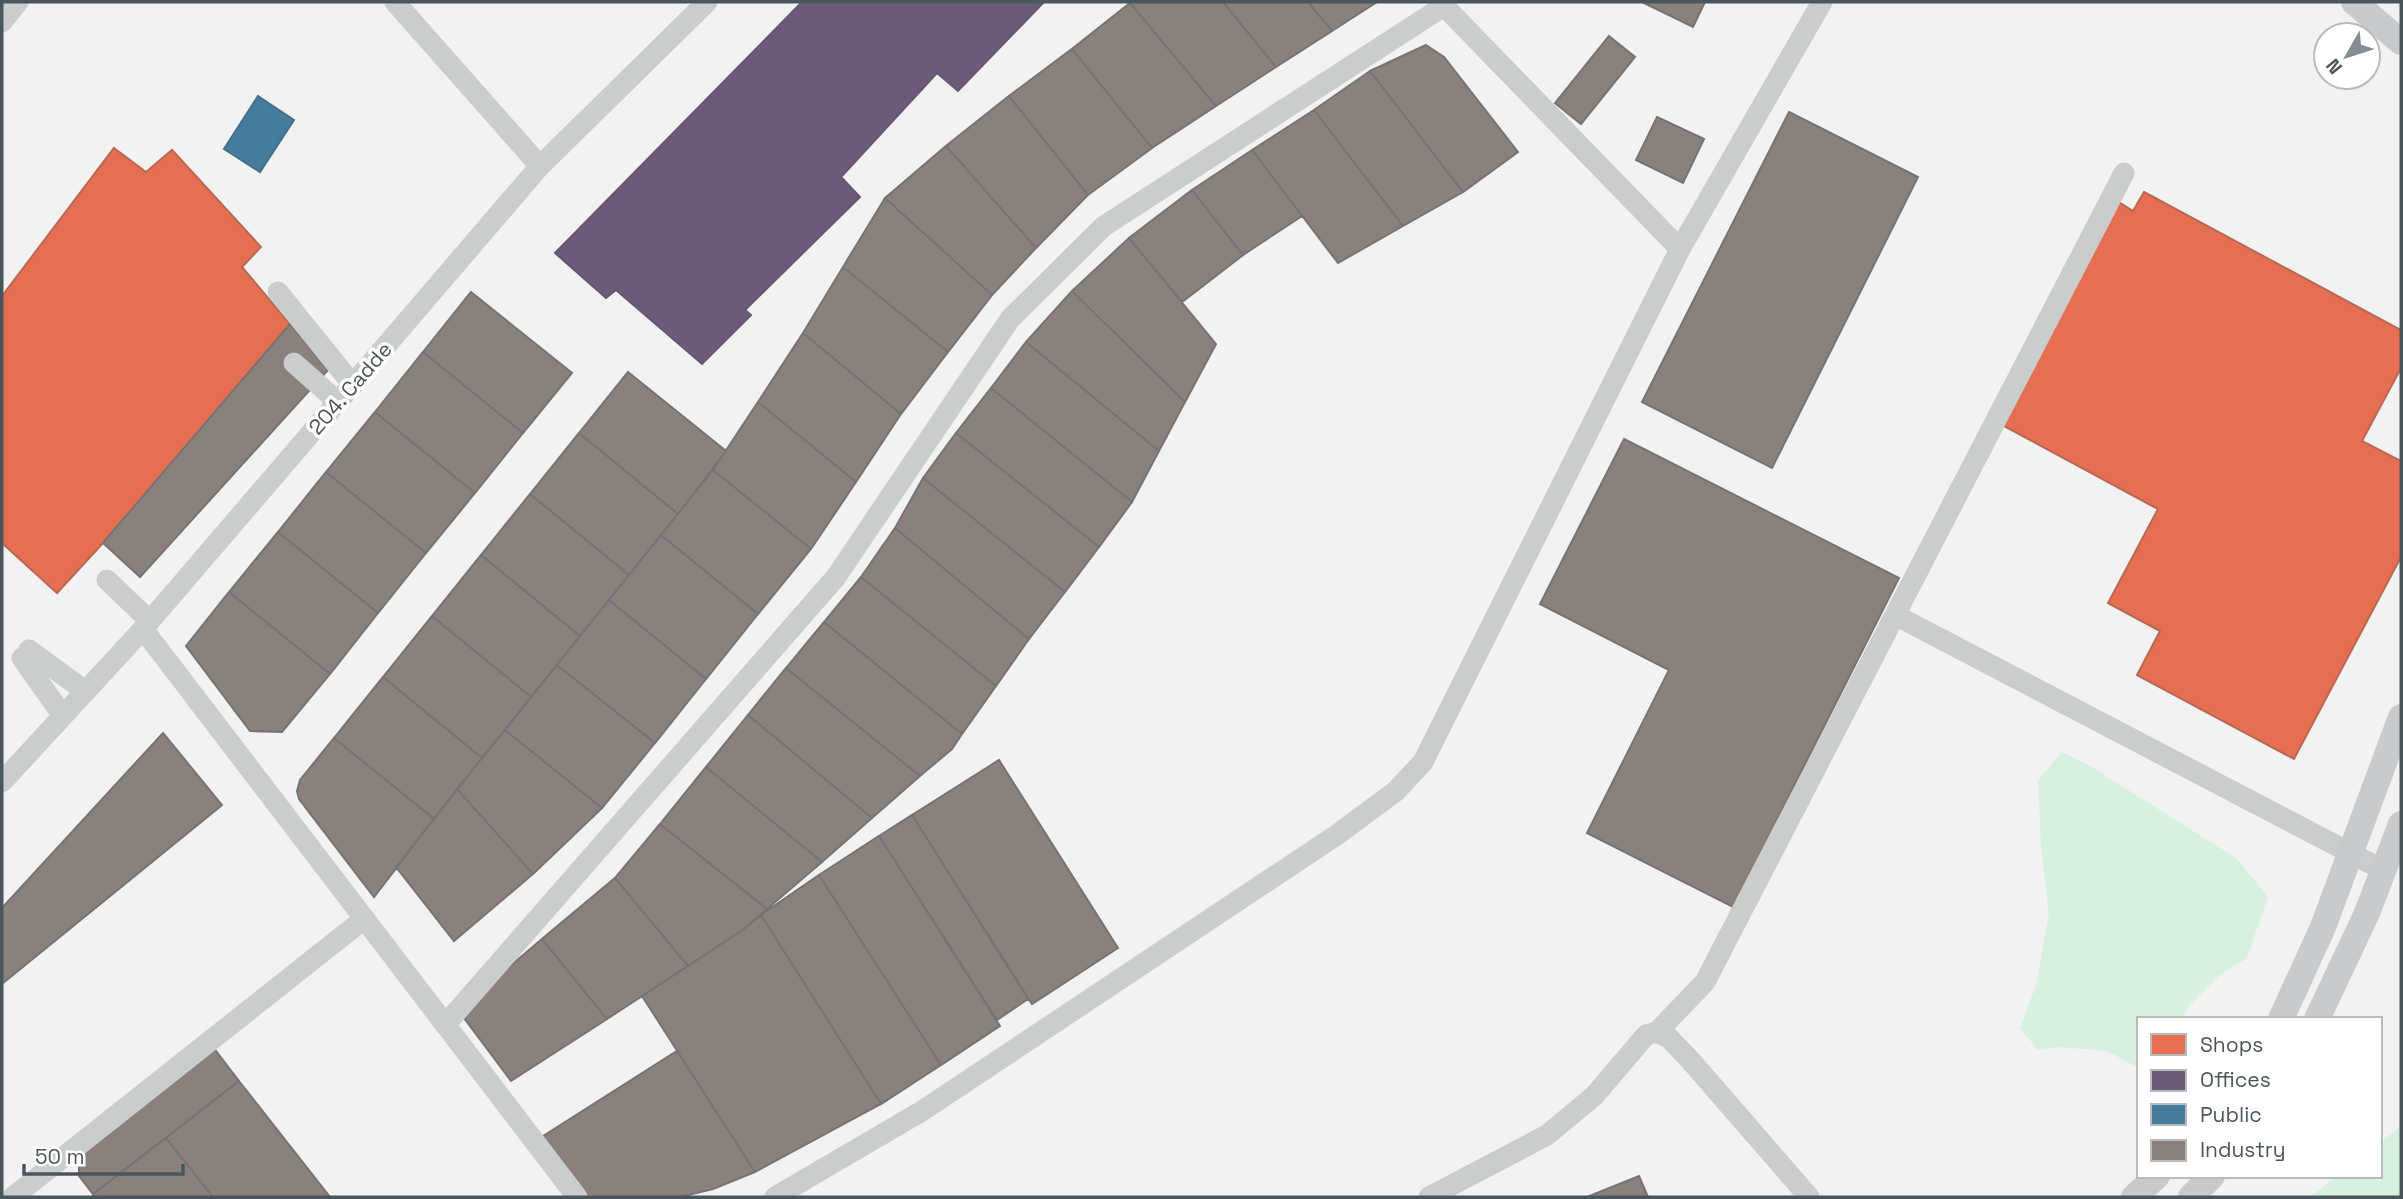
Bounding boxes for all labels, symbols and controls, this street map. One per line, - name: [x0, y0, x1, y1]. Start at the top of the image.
- north arrow: [2312, 21, 2382, 91]
- text: N: [2320, 54, 2348, 79]
- street label: 204. Cadde: [302, 336, 398, 440]
- legend: [2137, 1017, 2382, 1178]
- text: Shops: [2200, 1031, 2263, 1058]
- text: Offices: [2200, 1066, 2271, 1093]
- text: Public: [2200, 1101, 2262, 1128]
- scale bar: [24, 1132, 184, 1176]
- text: Industry: [2200, 1136, 2286, 1163]
- text: 50 m: [35, 1143, 85, 1170]

